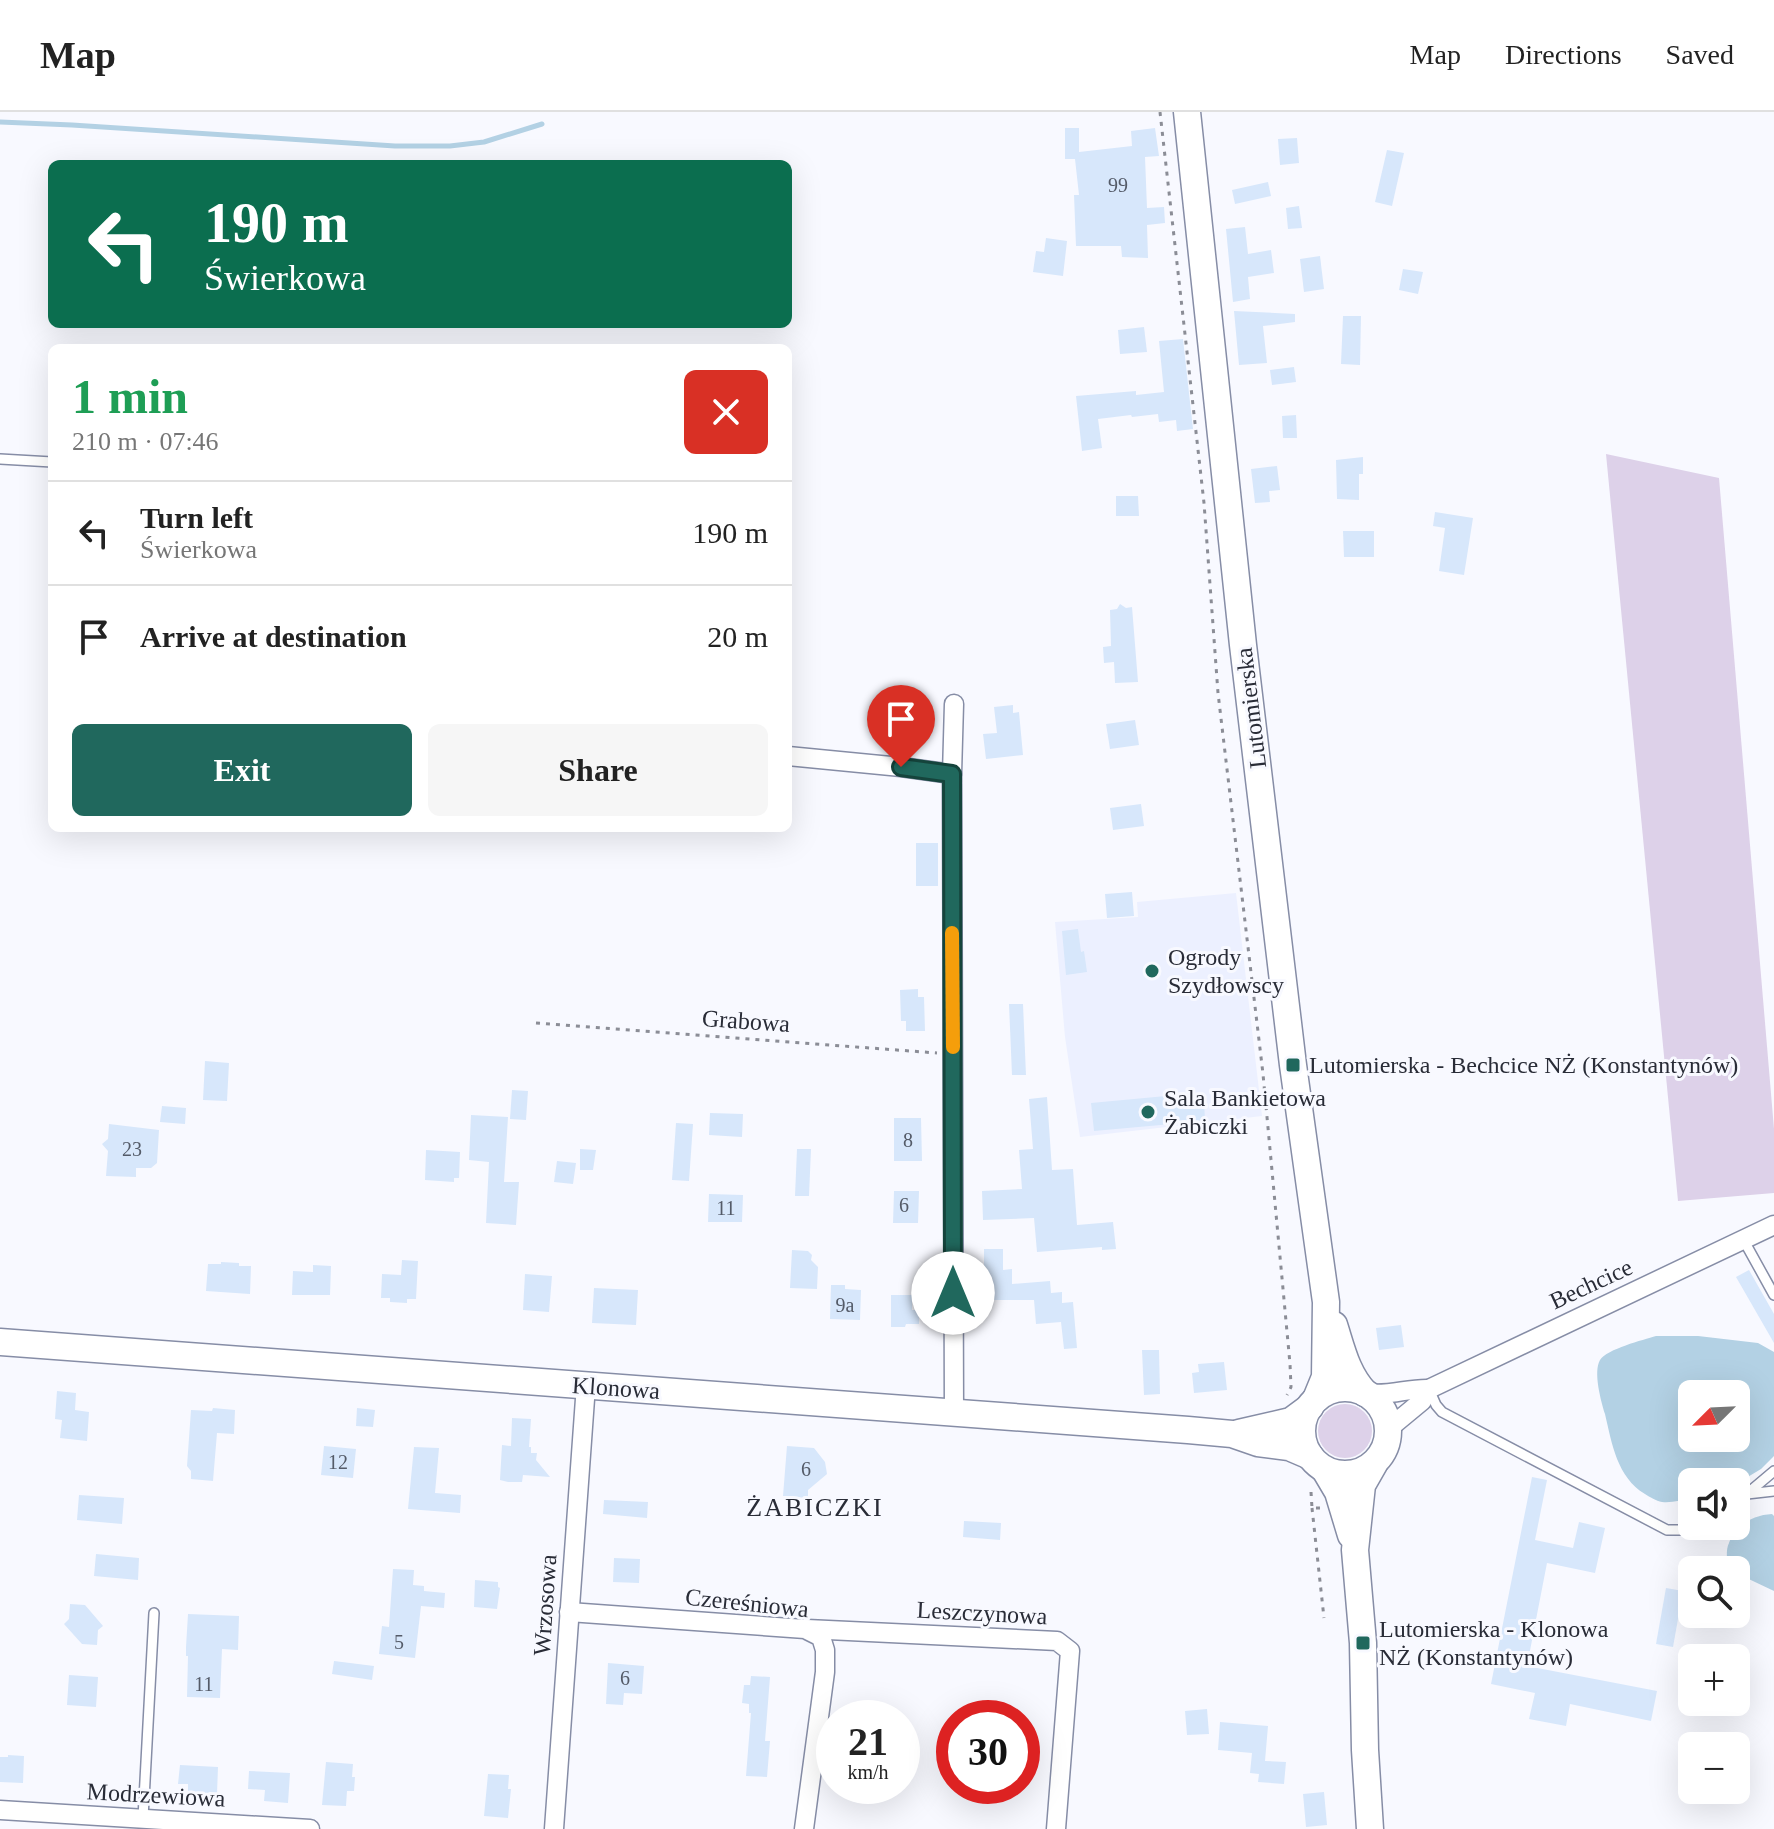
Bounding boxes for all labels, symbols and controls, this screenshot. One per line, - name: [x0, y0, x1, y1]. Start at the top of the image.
- text: Map: [40, 34, 116, 76]
- text: Map: [1410, 39, 1461, 70]
- text: Directions: [1505, 39, 1622, 70]
- text: Saved: [1666, 39, 1734, 70]
- house number: 99: [1108, 174, 1128, 196]
- icon: left: [72, 192, 176, 296]
- text: 190 m: [204, 192, 349, 254]
- text: Świerkowa: [204, 258, 366, 298]
- text: 1 min: [72, 370, 188, 423]
- button: close: [684, 370, 768, 454]
- text: 210 m · 07:46: [72, 427, 219, 456]
- text: Turn left: [140, 501, 253, 534]
- icon: left: [72, 511, 116, 555]
- text: 190 m: [692, 516, 768, 549]
- text: Świerkowa: [140, 535, 257, 564]
- icon: arrive: [72, 615, 116, 659]
- text: Arrive at destination: [140, 620, 407, 653]
- text: 20 m: [707, 620, 768, 653]
- street label: Lutomierska: [1231, 646, 1271, 770]
- pin: [867, 685, 935, 767]
- icon: arrive: [879, 697, 923, 741]
- button: Exit: [72, 724, 412, 816]
- button: Share: [428, 724, 768, 816]
- place label: Ogrody Szydłowscy: [1168, 944, 1284, 998]
- marker: Ogrody Szydłowscy: [1143, 962, 1161, 980]
- street label: Grabowa: [701, 1005, 791, 1037]
- place label: Lutomierska - Bechcice NŻ (Konstantynów): [1309, 1052, 1738, 1078]
- marker: Lutomierska - Bechcice NŻ (Konstantynów): [1284, 1056, 1302, 1074]
- place label: Sala Bankietowa Żabiczki: [1164, 1085, 1326, 1139]
- marker: Sala Bankietowa Żabiczki: [1139, 1103, 1157, 1121]
- house number: 8: [903, 1129, 913, 1151]
- house number: 23: [122, 1138, 142, 1160]
- house number: 6: [899, 1194, 909, 1216]
- house number: 11: [716, 1197, 736, 1219]
- position arrow: [911, 1251, 995, 1335]
- street label: Bechcice: [1546, 1254, 1636, 1314]
- house number: 9a: [836, 1294, 855, 1316]
- street label: Klonowa: [571, 1372, 661, 1404]
- north arrow: [1678, 1380, 1750, 1452]
- map controls: [1678, 1380, 1750, 1804]
- house number: 12: [328, 1451, 348, 1473]
- house number: 6: [801, 1458, 811, 1480]
- button: sound: [1678, 1468, 1750, 1540]
- district label: ŻABICZKI: [746, 1493, 884, 1522]
- street label: Wrzosowa: [528, 1553, 562, 1657]
- button: search: [1678, 1556, 1750, 1628]
- street label: Czereśniowa: [684, 1584, 810, 1622]
- street label: Leszczynowa: [916, 1597, 1048, 1629]
- place label: Lutomierska - Klonowa NŻ (Konstantynów): [1379, 1616, 1609, 1670]
- house number: 5: [394, 1631, 404, 1653]
- marker: Lutomierska - Klonowa NŻ (Konstantynów): [1354, 1634, 1372, 1652]
- button: +: [1678, 1644, 1750, 1716]
- house number: 6: [620, 1667, 630, 1689]
- house number: 11: [194, 1673, 214, 1695]
- speed limit sign: 30: [936, 1700, 1040, 1804]
- text: 21: [848, 1719, 888, 1764]
- button: −: [1678, 1732, 1750, 1804]
- text: km/h: [847, 1761, 889, 1783]
- street label: Modrzewiowa: [86, 1778, 226, 1812]

